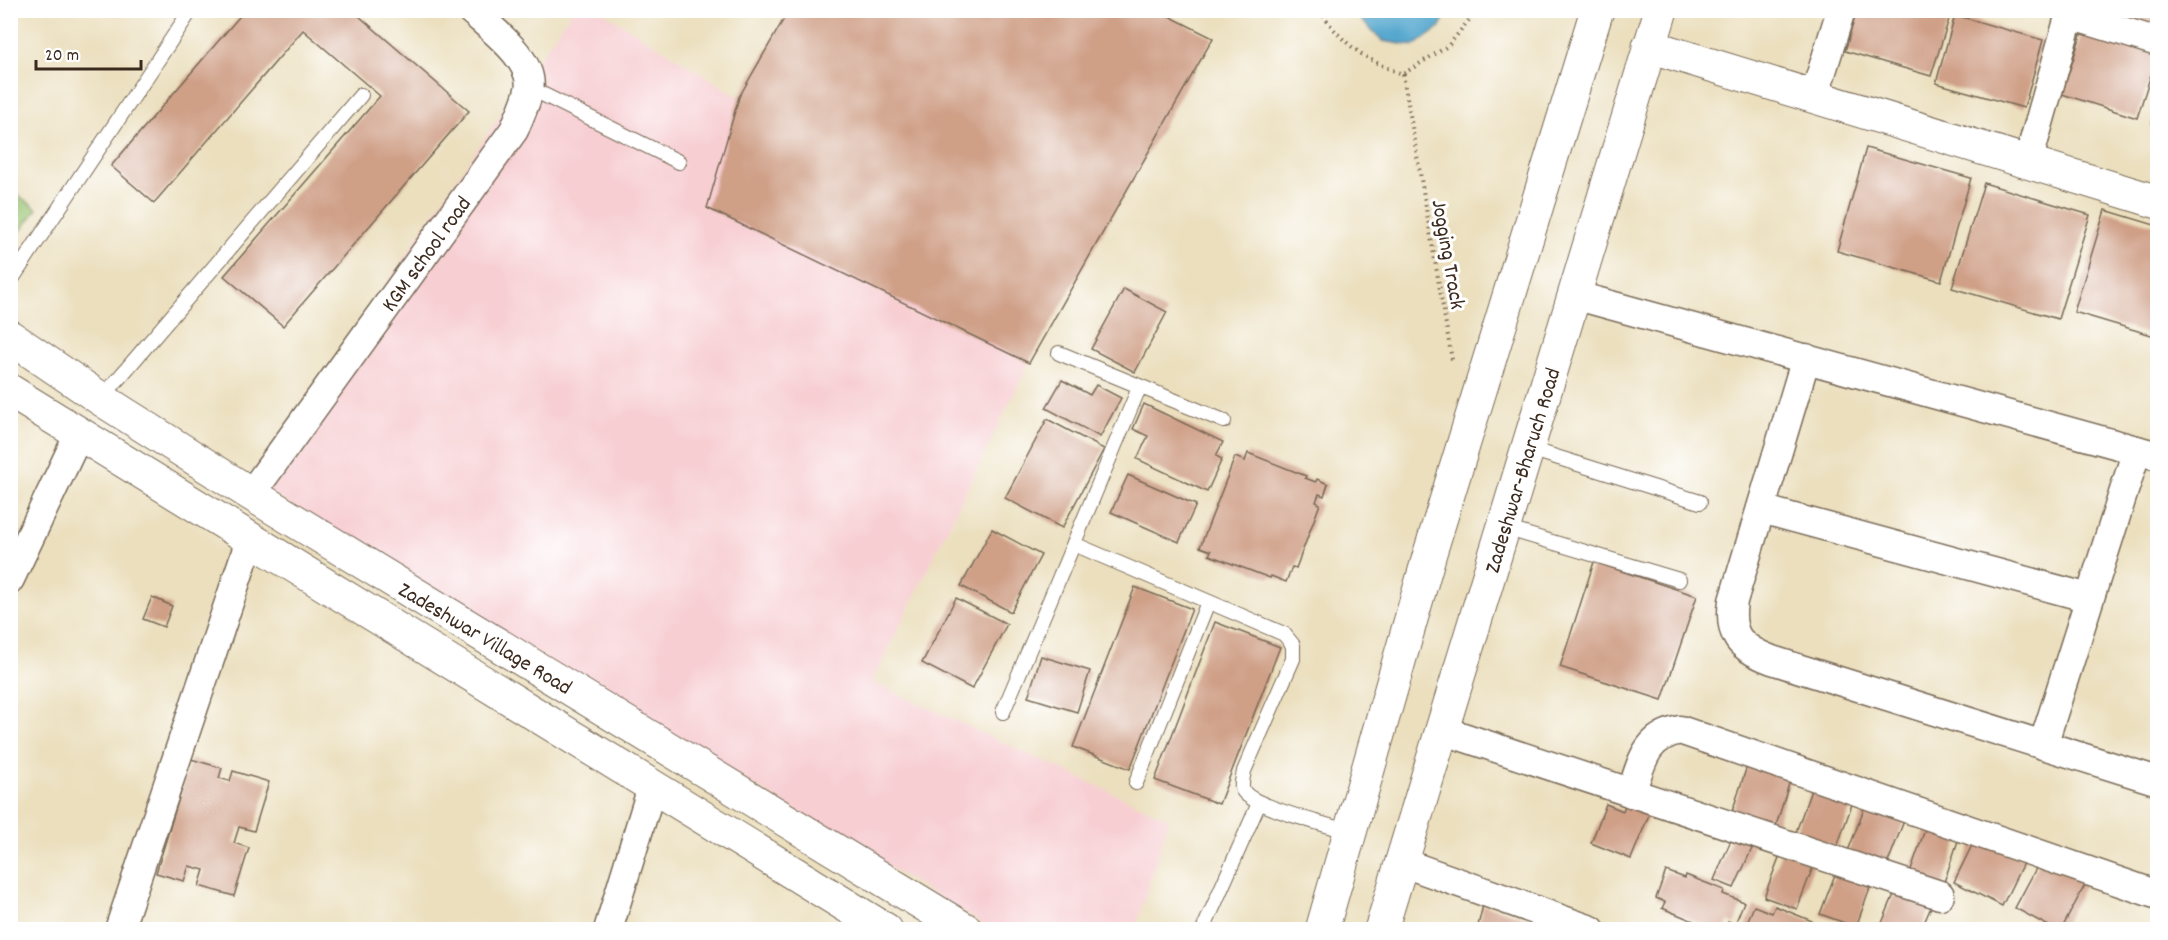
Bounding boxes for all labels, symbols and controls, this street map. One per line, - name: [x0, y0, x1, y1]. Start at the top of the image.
- scale bar: [36, 33, 141, 71]
- text: 20 m: [45, 44, 79, 69]
- street label: KGM school road: [375, 191, 480, 319]
- street label: Jogging Track: [1422, 197, 1471, 312]
- street label: Zadeshwar-Bharuch Road: [1478, 365, 1570, 577]
- street label: Zadeshwar Village Road: [391, 576, 577, 704]

